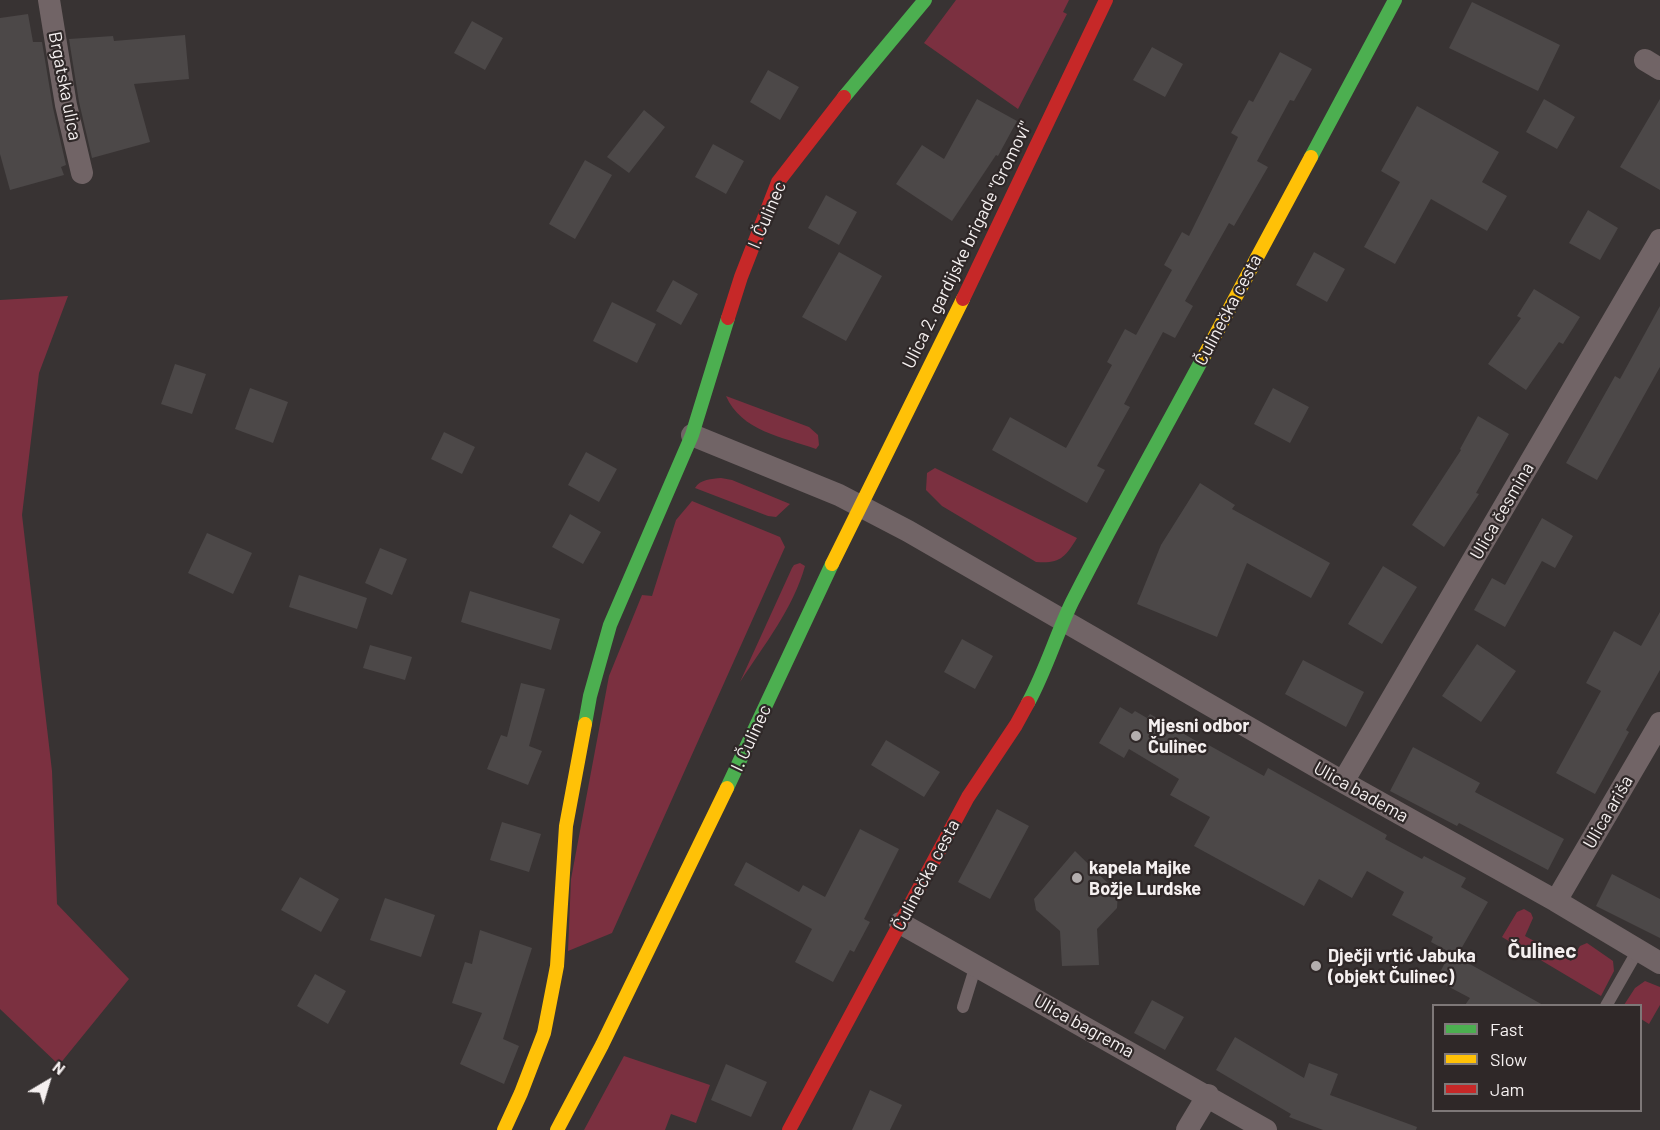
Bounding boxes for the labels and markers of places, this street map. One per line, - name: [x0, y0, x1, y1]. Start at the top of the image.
- place label: Mjesni odbor Čulinec: [1148, 715, 1249, 758]
- marker: Mjesni odbor Čulinec: [1129, 729, 1143, 743]
- place label: kapela Majke Božje Lurdske: [1089, 857, 1201, 900]
- marker: kapela Majke Božje Lurdske: [1070, 871, 1084, 885]
- place label: Dječji vrtić Jabuka (objekt Čulinec): [1328, 945, 1476, 988]
- marker: Dječji vrtić Jabuka (objekt Čulinec): [1309, 959, 1323, 973]

